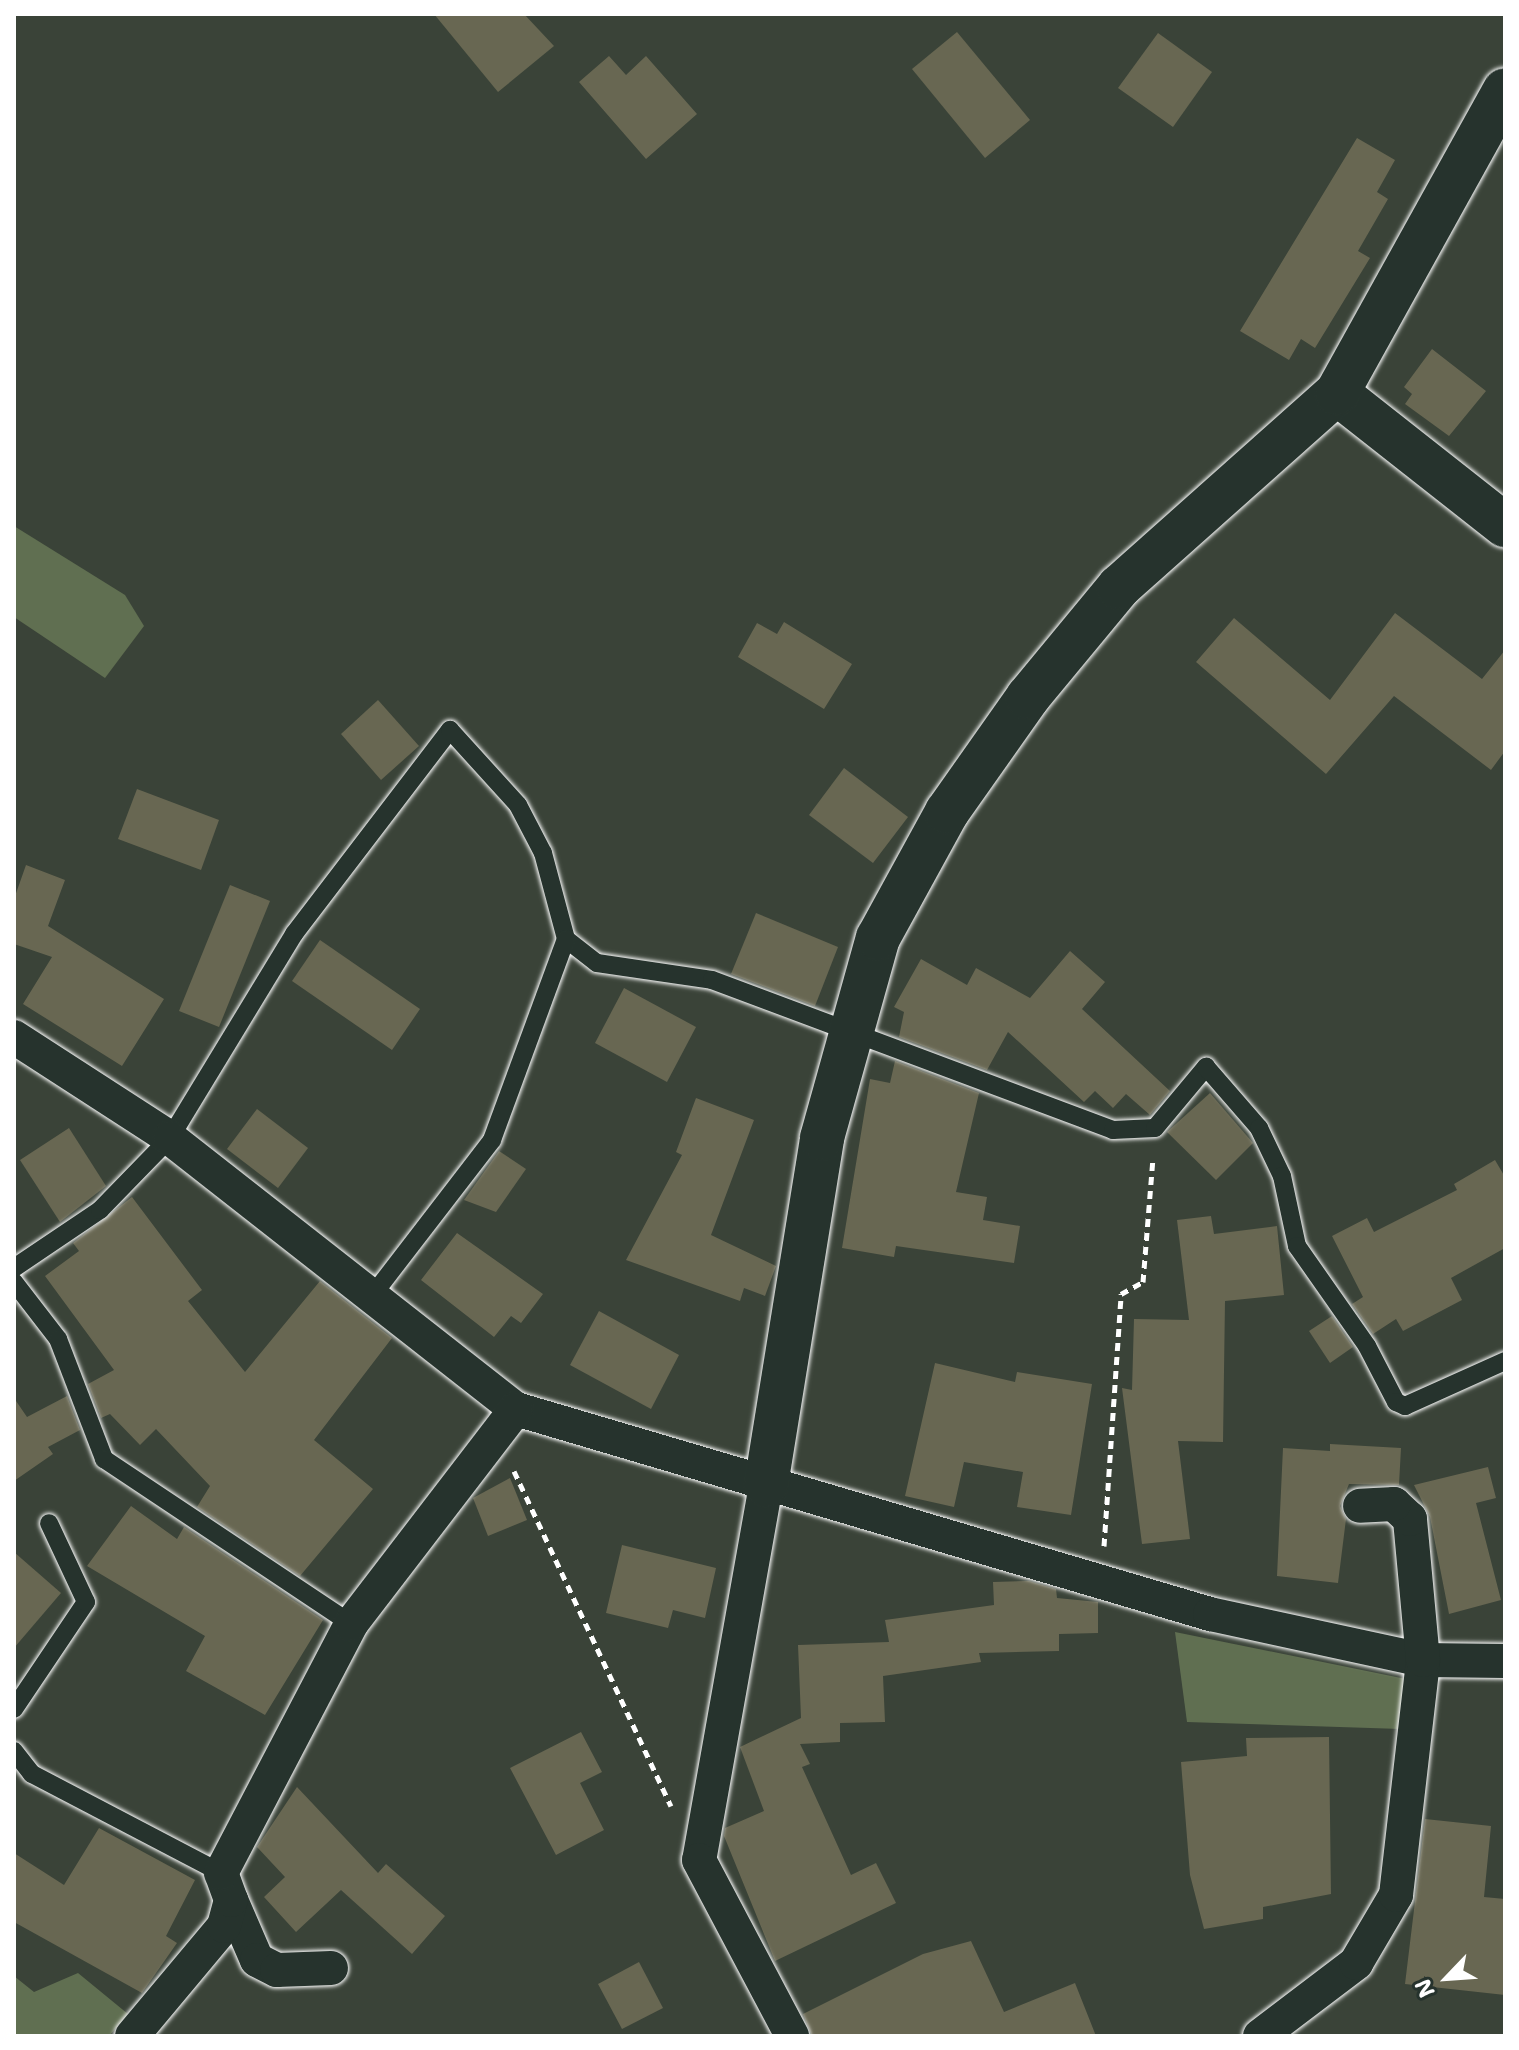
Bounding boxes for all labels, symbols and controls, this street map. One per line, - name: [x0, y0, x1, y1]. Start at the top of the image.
- north arrow: [1407, 1938, 1487, 2018]
- text: N: [1408, 1974, 1442, 2002]

